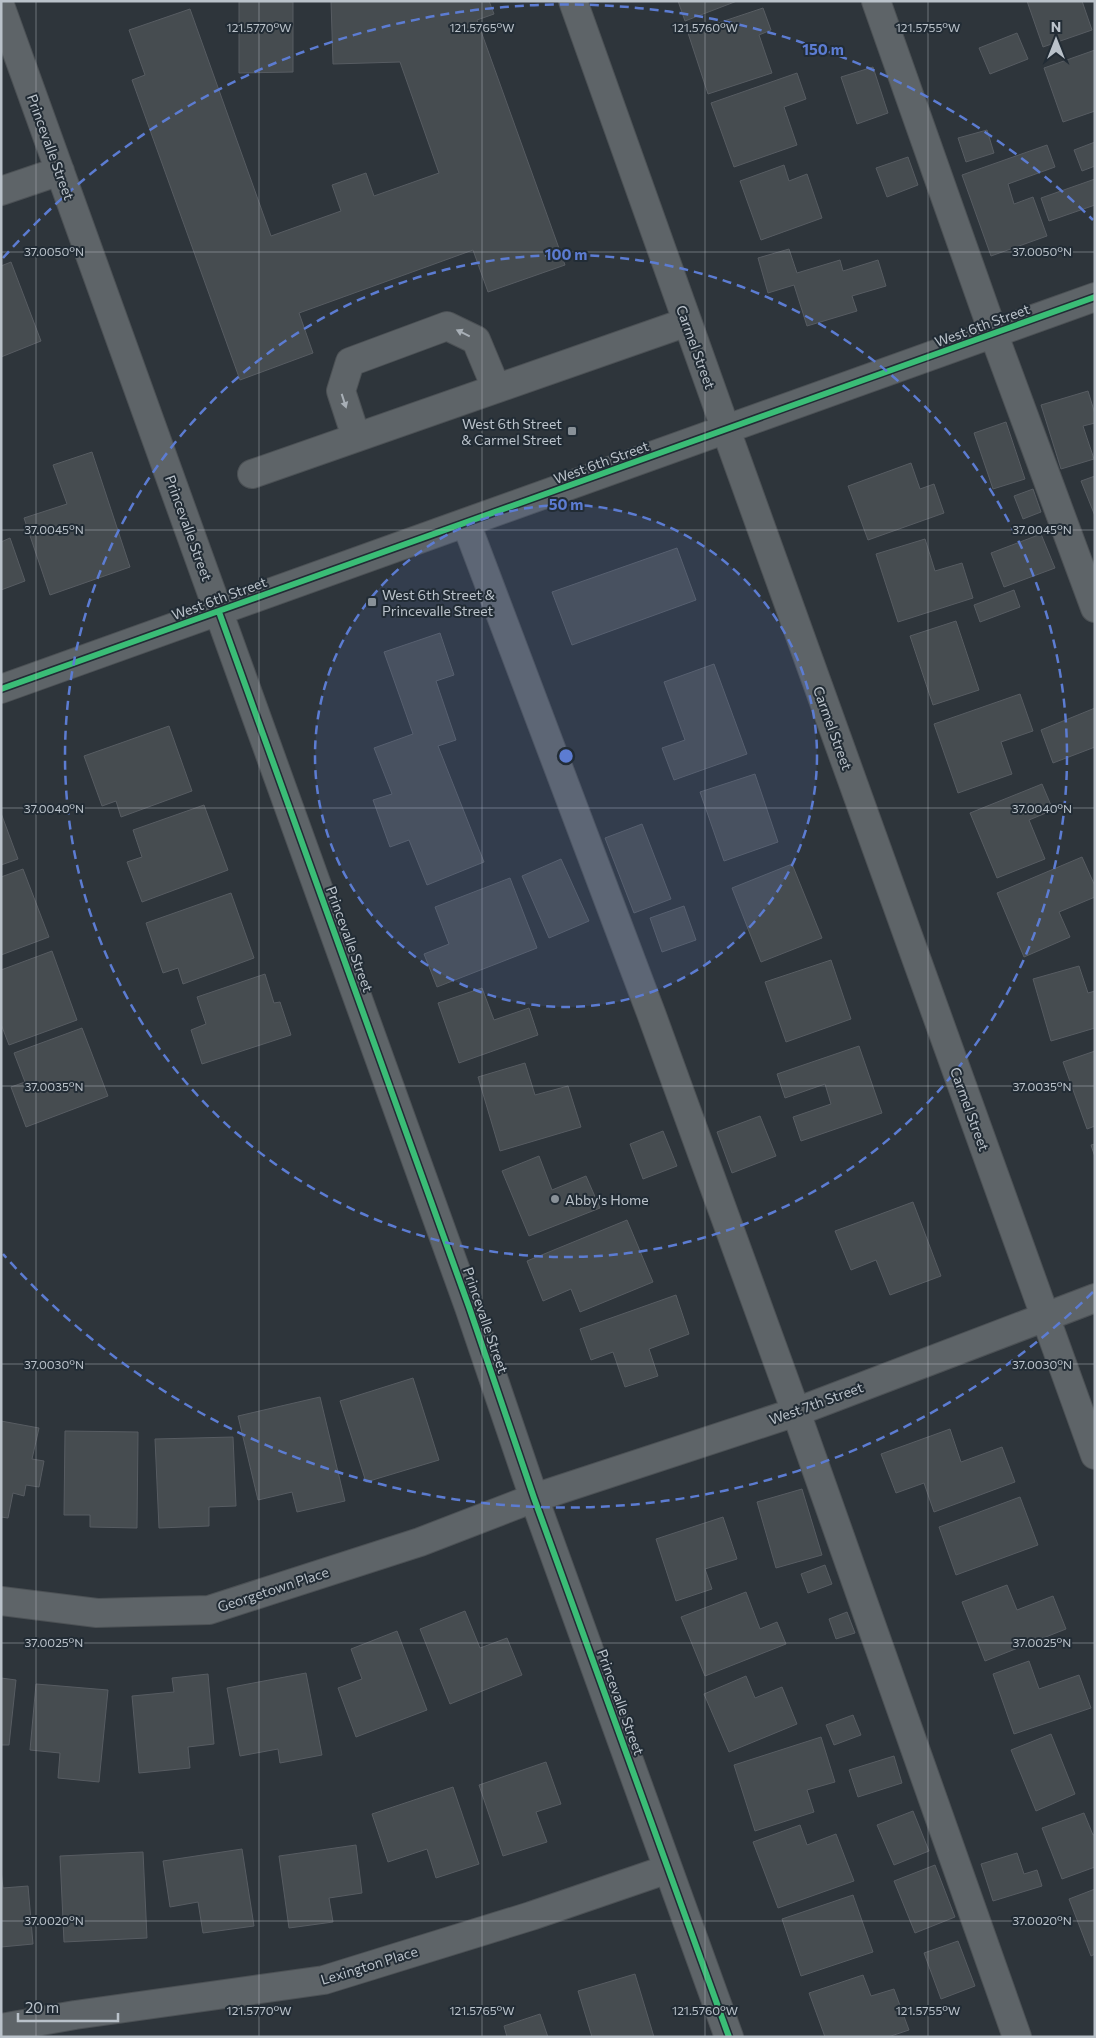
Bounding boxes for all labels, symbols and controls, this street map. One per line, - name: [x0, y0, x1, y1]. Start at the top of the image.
- north arrow: [1031, 15, 1081, 65]
- text: N: [1051, 18, 1061, 35]
- text: 121.5770°W: [227, 20, 291, 34]
- text: 121.5765°W: [449, 20, 515, 34]
- text: 121.5760°W: [672, 20, 738, 34]
- text: 121.5755°W: [896, 20, 960, 34]
- text: 150 m: [802, 40, 844, 58]
- street label: Princevalle Street: [24, 92, 78, 202]
- text: 37.0050°N: [24, 244, 84, 258]
- text: 37.0050°N: [1012, 244, 1072, 258]
- text: 100 m: [545, 245, 587, 263]
- street label: West 6th Street: [932, 300, 1032, 350]
- street label: Carmel Street: [673, 303, 719, 391]
- one-way arrow: [456, 329, 470, 337]
- one-way arrow: [341, 394, 349, 409]
- place label: West 6th Street & Carmel Street: [461, 415, 562, 448]
- marker: West 6th Street & Carmel Street: [566, 425, 578, 437]
- street label: West 6th Street: [551, 437, 651, 487]
- street label: Princevalle Street: [162, 473, 216, 583]
- text: 50 m: [549, 495, 583, 513]
- text: 37.0045°N: [24, 522, 84, 536]
- text: 37.0045°N: [1012, 522, 1072, 536]
- street label: West 6th Street: [169, 573, 269, 623]
- place label: West 6th Street & Princevalle Street: [382, 586, 496, 619]
- marker: West 6th Street & Princevalle Street: [366, 596, 378, 608]
- street label: Carmel Street: [810, 684, 856, 772]
- centre of rings: [557, 747, 575, 765]
- text: 37.0040°N: [24, 801, 84, 815]
- text: 37.0040°N: [1012, 801, 1072, 815]
- street label: Princevalle Street: [323, 884, 377, 994]
- street label: Carmel Street: [947, 1065, 993, 1153]
- text: 37.0035°N: [24, 1079, 84, 1093]
- text: 37.0035°N: [1012, 1079, 1072, 1093]
- place label: Abby's Home: [565, 1191, 649, 1208]
- marker: Abby's Home: [549, 1193, 561, 1205]
- street label: Princevalle Street: [460, 1265, 512, 1376]
- text: 37.0030°N: [24, 1357, 84, 1371]
- text: 37.0030°N: [1012, 1357, 1072, 1371]
- street label: West 7th Street: [767, 1378, 866, 1428]
- street label: Georgetown Place: [215, 1563, 331, 1615]
- text: 37.0025°N: [25, 1635, 83, 1649]
- text: 37.0025°N: [1013, 1635, 1071, 1649]
- street label: Princevalle Street: [594, 1647, 648, 1757]
- text: 37.0020°N: [24, 1913, 84, 1927]
- text: 37.0020°N: [1012, 1913, 1072, 1927]
- street label: Lexington Place: [318, 1942, 420, 1988]
- scale bar: [18, 1990, 118, 2022]
- text: 20 m: [25, 1998, 59, 2016]
- text: 121.5770°W: [227, 2003, 291, 2017]
- text: 121.5765°W: [449, 2003, 515, 2017]
- text: 121.5760°W: [672, 2003, 738, 2017]
- text: 121.5755°W: [896, 2003, 960, 2017]

